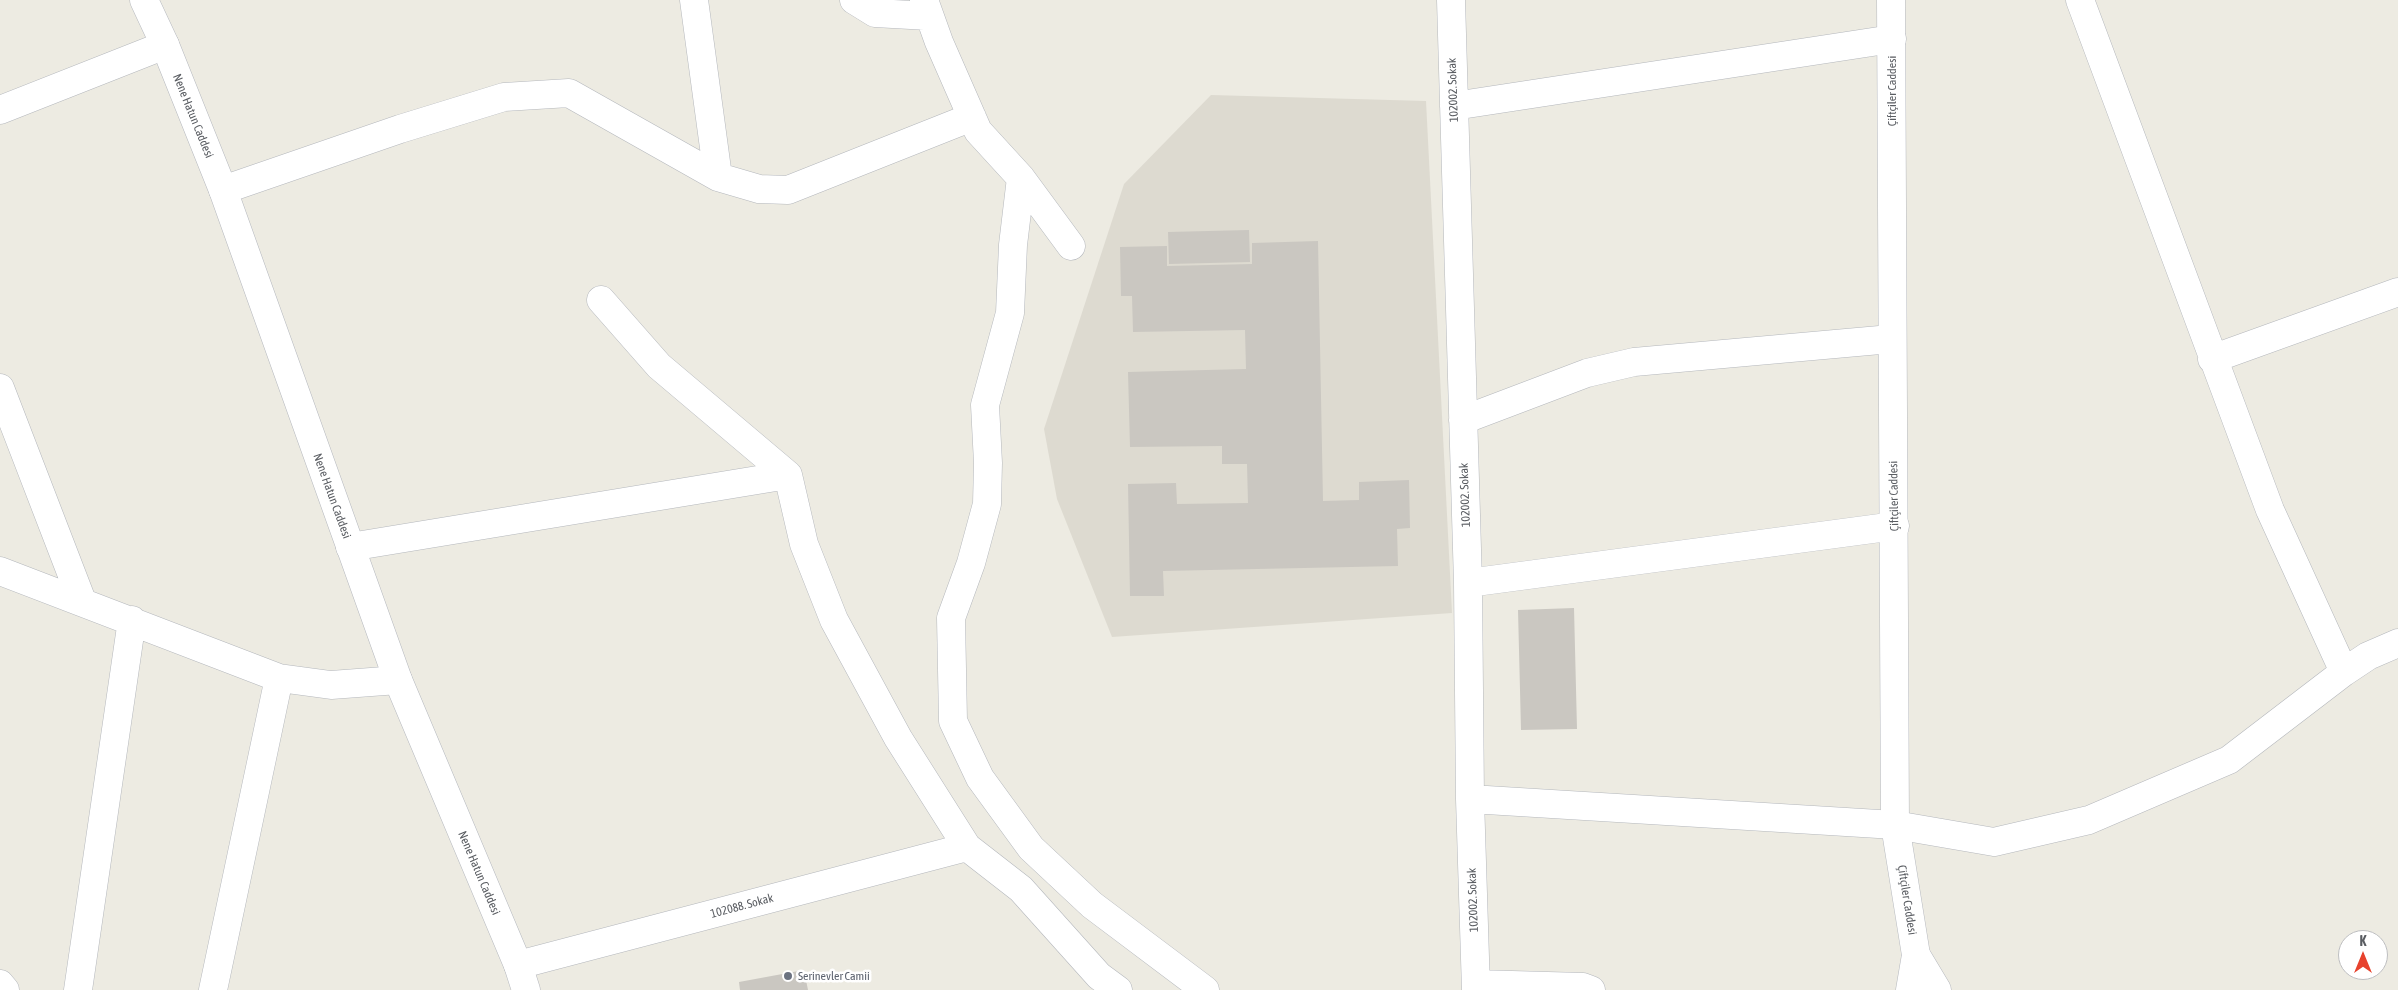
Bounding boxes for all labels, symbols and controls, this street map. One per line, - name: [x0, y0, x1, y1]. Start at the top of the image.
- street label: Çiftçiler Caddesi: [1885, 56, 1899, 126]
- street label: 102002. Sokak: [1445, 58, 1461, 122]
- street label: Nene Hatun Caddesi: [170, 72, 216, 160]
- street label: Nene Hatun Caddesi: [310, 451, 354, 541]
- street label: Çiftçiler Caddesi: [1886, 461, 1902, 531]
- street label: 102002. Sokak: [1457, 463, 1473, 527]
- street label: Nene Hatun Caddesi: [455, 829, 503, 917]
- street label: Çiftçiler Caddesi: [1894, 864, 1920, 936]
- street label: 102002. Sokak: [1465, 868, 1481, 932]
- street label: 102088. Sokak: [709, 891, 775, 921]
- north arrow: [2338, 930, 2388, 980]
- text: K: [2360, 933, 2366, 949]
- place label: Serinevler Camii: [798, 969, 870, 983]
- marker: Serinevler Camii: [782, 970, 794, 982]

